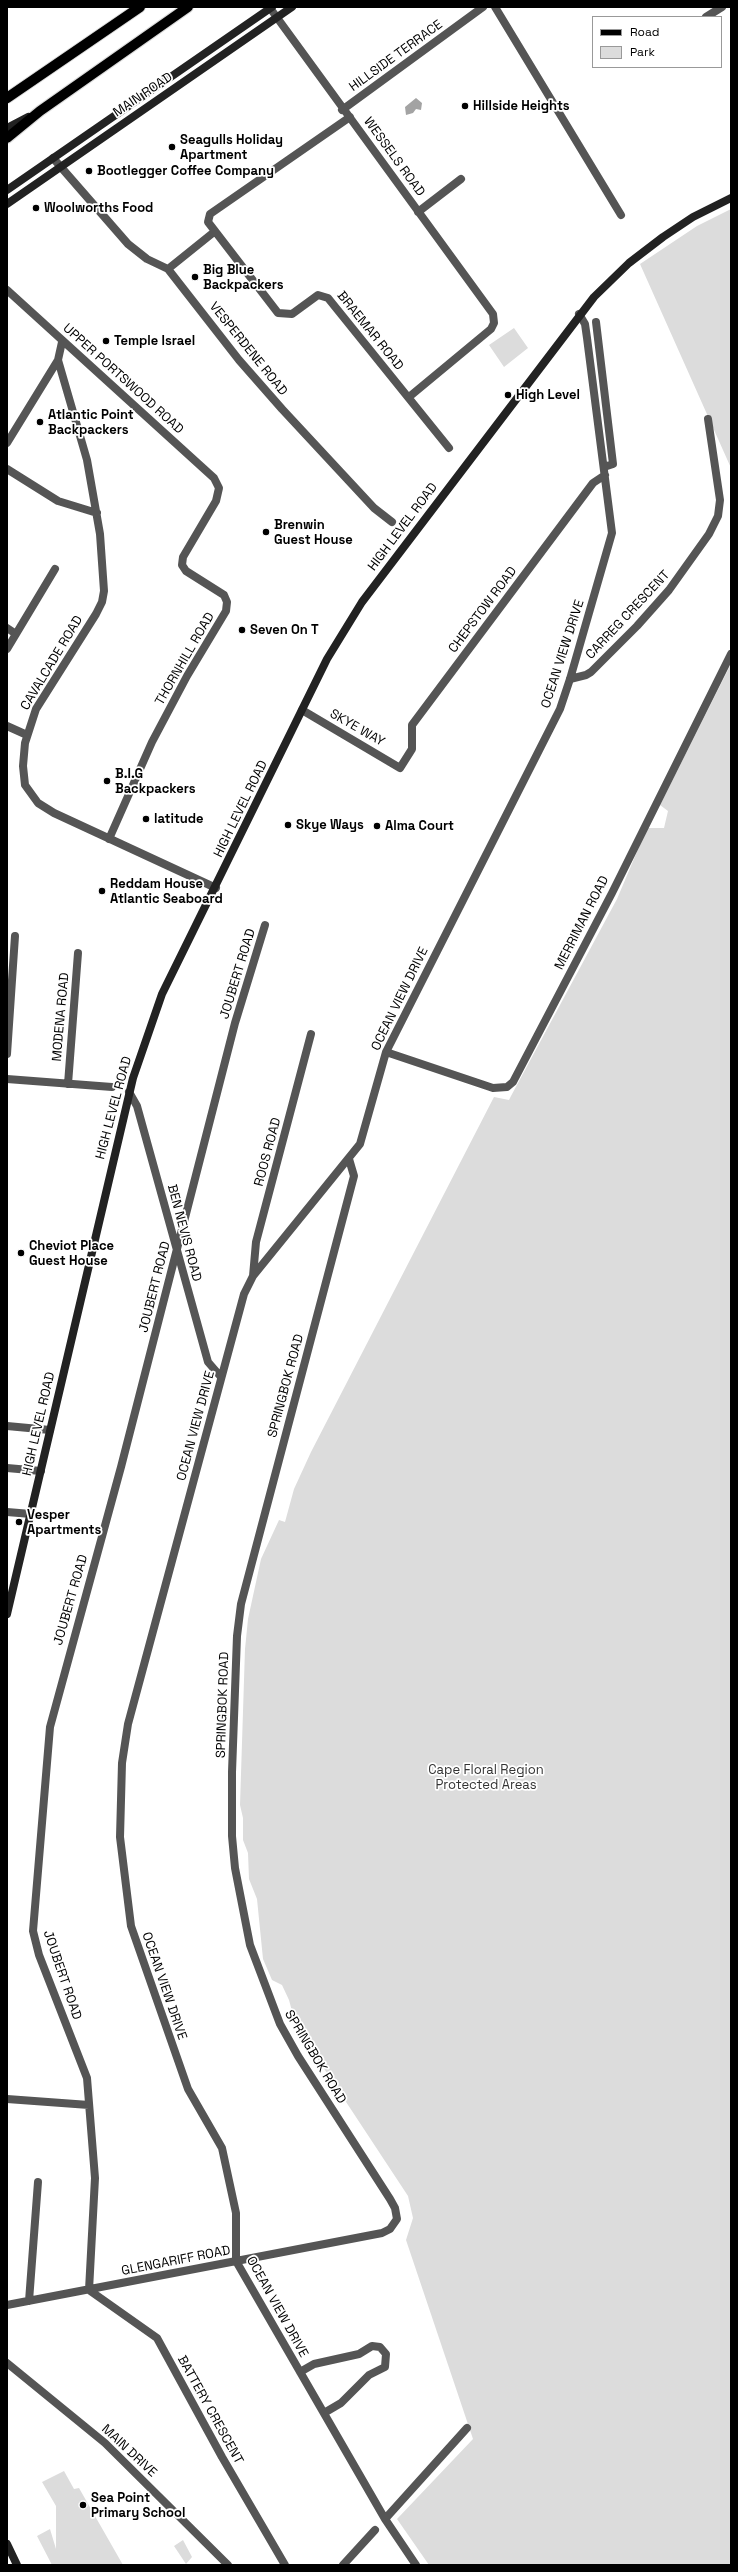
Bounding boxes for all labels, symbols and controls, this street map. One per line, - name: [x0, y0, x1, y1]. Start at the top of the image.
- legend: [592, 16, 722, 68]
- street label: HILLSIDE TERRACE: [346, 17, 446, 95]
- text: Road: [630, 24, 659, 40]
- text: Park: [630, 44, 655, 60]
- street label: MAIN ROAD: [110, 69, 176, 121]
- place label: Hillside Heights: [473, 98, 570, 114]
- marker: Hillside Heights: [460, 101, 470, 111]
- street label: WESSELS ROAD: [360, 114, 428, 200]
- place label: Seagulls Holiday Apartment: [180, 132, 283, 163]
- marker: Seagulls Holiday Apartment: [167, 142, 177, 152]
- place label: Bootlegger Coffee Company: [97, 163, 274, 179]
- marker: Bootlegger Coffee Company: [84, 166, 94, 176]
- place label: Woolworths Food: [44, 200, 153, 216]
- marker: Woolworths Food: [31, 203, 41, 213]
- place label: Big Blue Backpackers: [203, 262, 284, 293]
- marker: Big Blue Backpackers: [190, 272, 200, 282]
- street label: BRAEMAR ROAD: [333, 288, 407, 374]
- street label: VESPERDENE ROAD: [206, 299, 290, 399]
- street label: UPPER PORTSWOOD ROAD: [59, 321, 187, 437]
- place label: Temple Israel: [114, 333, 195, 349]
- marker: Temple Israel: [101, 336, 111, 346]
- place label: High Level: [516, 387, 580, 403]
- marker: High Level: [503, 390, 513, 400]
- place label: Atlantic Point Backpackers: [48, 407, 134, 438]
- marker: Atlantic Point Backpackers: [35, 417, 45, 427]
- street label: HIGH LEVEL ROAD: [365, 480, 441, 574]
- place label: Brenwin Guest House: [274, 517, 353, 548]
- marker: Brenwin Guest House: [261, 527, 271, 537]
- street label: CHEPSTOW ROAD: [446, 564, 520, 656]
- street label: CARREG CRESCENT: [583, 567, 673, 663]
- street label: OCEAN VIEW DRIVE: [538, 598, 588, 710]
- street label: THORNHILL ROAD: [152, 610, 218, 708]
- street label: CAVALCADE ROAD: [18, 613, 86, 713]
- place label: Seven On T: [250, 622, 319, 638]
- marker: Seven On T: [237, 625, 247, 635]
- street label: SKYE WAY: [327, 706, 387, 750]
- street label: HIGH LEVEL ROAD: [211, 758, 271, 860]
- place label: B.I.G Backpackers: [115, 766, 196, 797]
- marker: B.I.G Backpackers: [102, 776, 112, 786]
- place label: latitude: [154, 811, 204, 827]
- marker: latitude: [141, 814, 151, 824]
- place label: Skye Ways: [296, 817, 364, 833]
- place label: Alma Court: [385, 818, 454, 834]
- marker: Skye Ways: [283, 820, 293, 830]
- marker: Alma Court: [372, 821, 382, 831]
- street label: MERRIMAN ROAD: [552, 874, 612, 972]
- place label: Reddam House Atlantic Seaboard: [110, 876, 223, 907]
- marker: Reddam House Atlantic Seaboard: [97, 886, 107, 896]
- street label: JOUBERT ROAD: [217, 927, 259, 1021]
- street label: OCEAN VIEW DRIVE: [368, 945, 432, 1053]
- street label: MODENA ROAD: [49, 972, 73, 1062]
- street label: HIGH LEVEL ROAD: [93, 1055, 135, 1161]
- street label: ROOS ROAD: [251, 1116, 285, 1188]
- street label: BEN NEVIS ROAD: [164, 1183, 204, 1283]
- place label: Cheviot Place Guest House: [29, 1238, 114, 1269]
- street label: JOUBERT ROAD: [136, 1240, 174, 1334]
- marker: Cheviot Place Guest House: [16, 1248, 26, 1258]
- street label: SPRINGBOK ROAD: [265, 1333, 307, 1439]
- street label: OCEAN VIEW DRIVE: [174, 1369, 218, 1483]
- street label: HIGH LEVEL ROAD: [19, 1371, 59, 1477]
- place label: Vesper Apartments: [27, 1507, 101, 1538]
- marker: Vesper Apartments: [14, 1517, 24, 1527]
- street label: JOUBERT ROAD: [51, 1553, 91, 1647]
- street label: SPRINGBOK ROAD: [213, 1652, 233, 1758]
- park label: Cape Floral Region Protected Areas: [428, 1762, 544, 1793]
- street label: JOUBERT ROAD: [39, 1928, 85, 2022]
- street label: OCEAN VIEW DRIVE: [138, 1930, 190, 2042]
- street label: SPRINGBOK ROAD: [281, 2007, 349, 2107]
- street label: GLENGARIFF ROAD: [120, 2243, 232, 2279]
- street label: OCEAN VIEW DRIVE: [243, 2254, 311, 2360]
- street label: BATTERY CRESCENT: [174, 2353, 246, 2467]
- street label: MAIN DRIVE: [98, 2421, 160, 2481]
- place label: Sea Point Primary School: [91, 2490, 185, 2521]
- marker: Sea Point Primary School: [78, 2500, 88, 2510]

